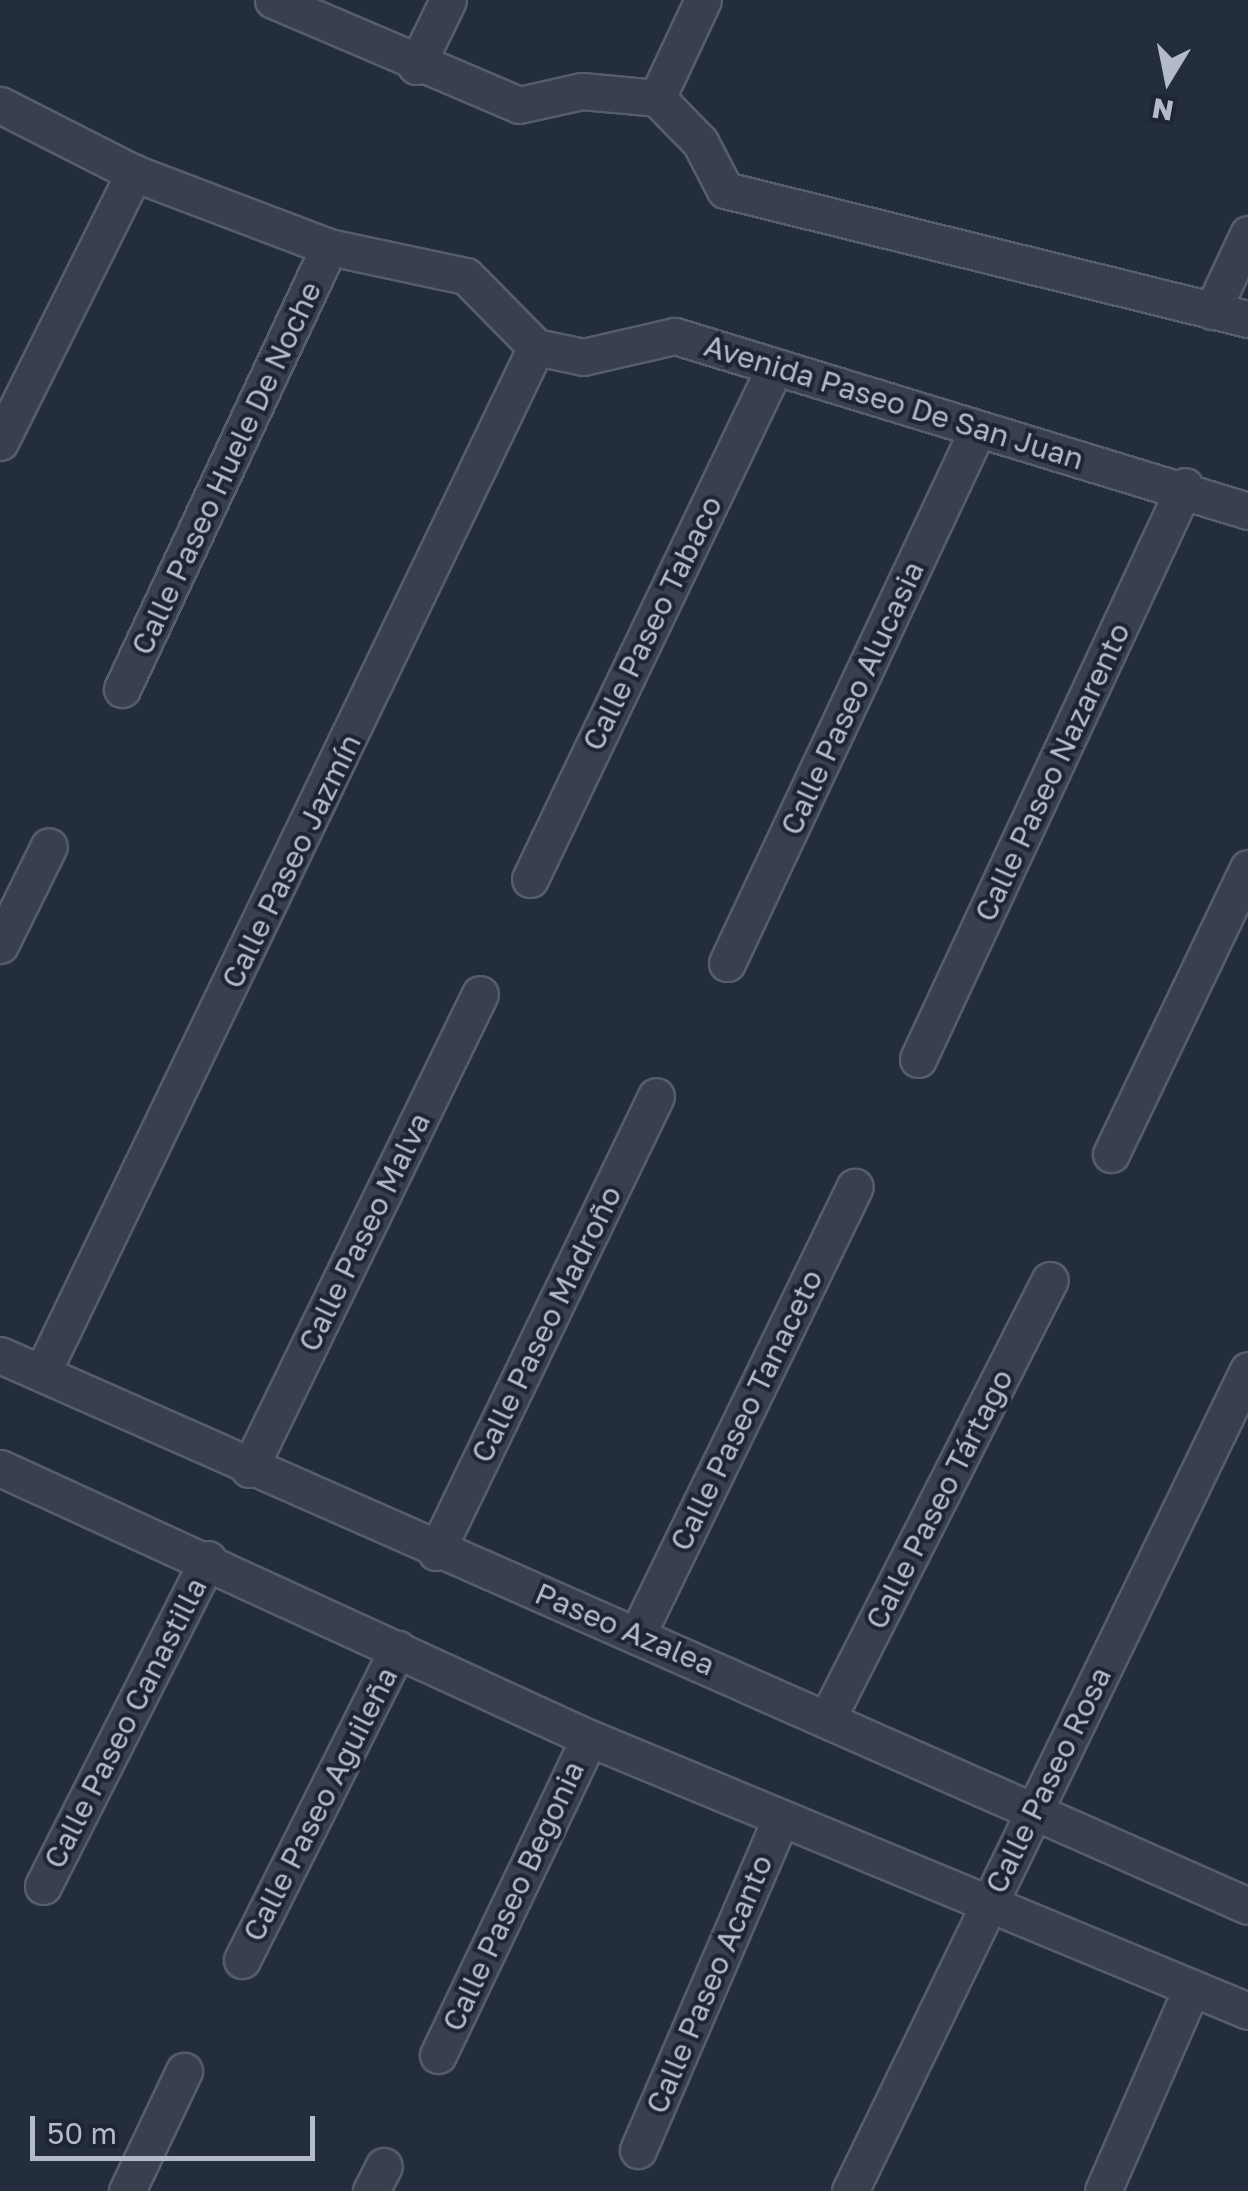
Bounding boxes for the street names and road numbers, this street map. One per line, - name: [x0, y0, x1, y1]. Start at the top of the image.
- street label: Calle Paseo Huele De Noche: [124, 276, 328, 660]
- street label: Avenida Paseo De San Juan: [700, 327, 1088, 477]
- street label: Calle Paseo Tabaco: [575, 490, 729, 756]
- street label: Calle Paseo Alucasia: [773, 555, 931, 841]
- street label: Calle Paseo Nazarento: [967, 617, 1137, 927]
- street label: Calle Paseo Jazmín: [214, 728, 368, 994]
- street label: Calle Paseo Malva: [291, 1107, 437, 1357]
- street label: Calle Paseo Madroño: [463, 1180, 629, 1468]
- street label: Calle Paseo Tanaceto: [662, 1264, 830, 1556]
- street label: Calle Paseo Tártago: [858, 1363, 1020, 1635]
- street label: Calle Paseo Canastilla: [36, 1572, 214, 1874]
- street label: Paseo Azalea: [530, 1575, 720, 1683]
- street label: Calle Paseo Aguileña: [235, 1661, 405, 1947]
- street label: Calle Paseo Rosa: [978, 1661, 1118, 1899]
- street label: Calle Paseo Begonia: [435, 1755, 591, 2037]
- street label: Calle Paseo Acanto: [638, 1849, 780, 2119]

